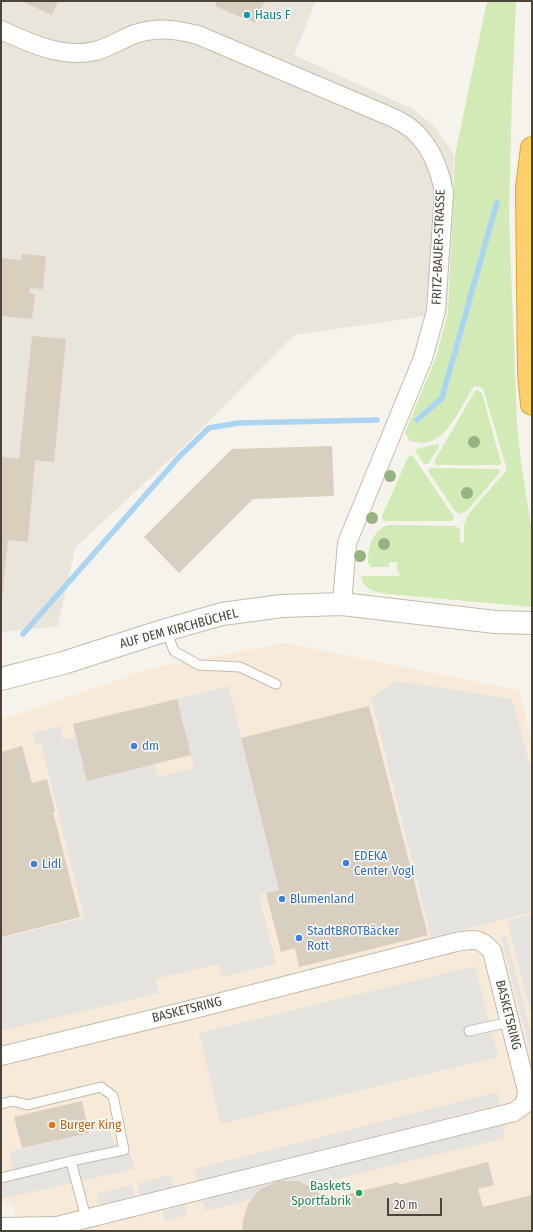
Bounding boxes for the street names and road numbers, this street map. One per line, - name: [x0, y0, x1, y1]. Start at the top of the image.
- street label: FRITZ-BAUER-STRASSE: [429, 189, 449, 305]
- street label: AUF DEM KIRCHBÜCHEL: [118, 606, 240, 652]
- street label: BASKETSRING: [492, 979, 524, 1051]
- street label: BASKETSRING: [151, 994, 223, 1026]

